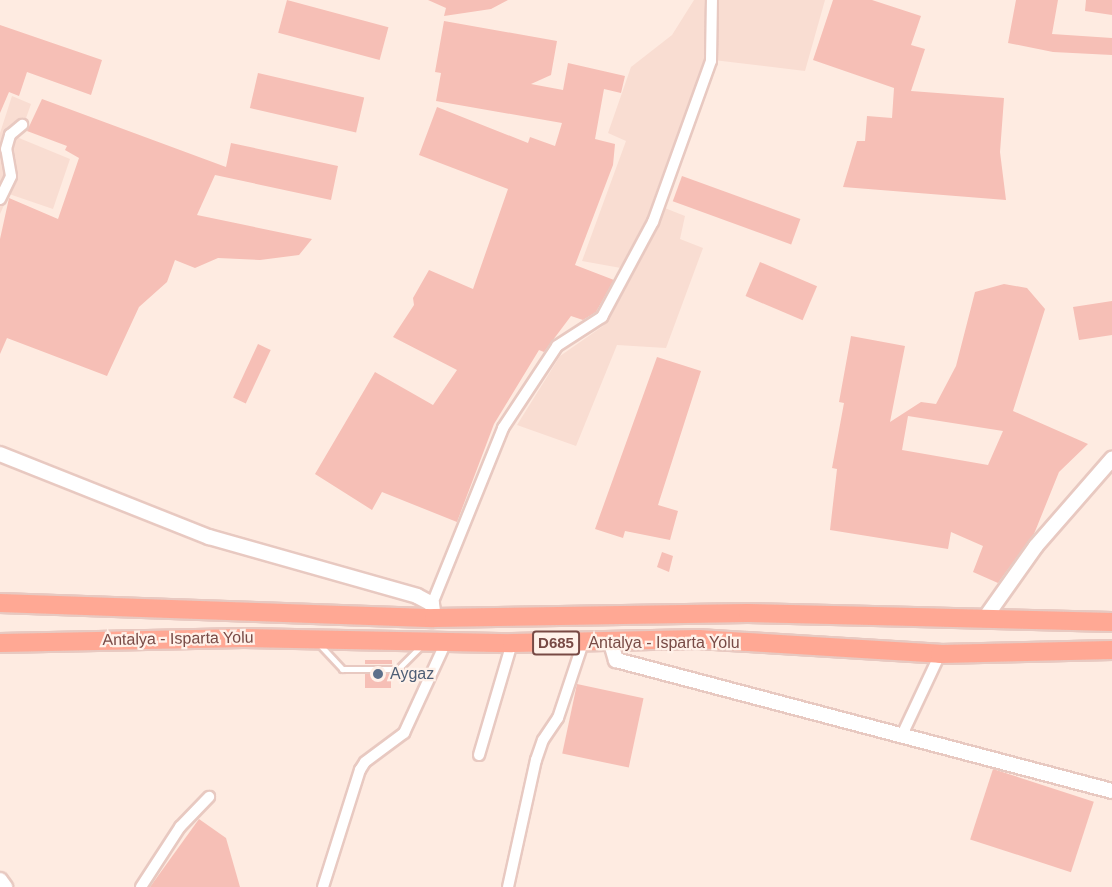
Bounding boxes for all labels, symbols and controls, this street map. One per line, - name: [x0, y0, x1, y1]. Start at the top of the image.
- street label: Antalya - Isparta Yolu: [102, 628, 254, 650]
- road number: D685: [532, 631, 580, 655]
- street label: Antalya - Isparta Yolu: [588, 633, 740, 653]
- place label: Aygaz: [390, 664, 434, 684]
- marker: Aygaz: [371, 667, 385, 681]

